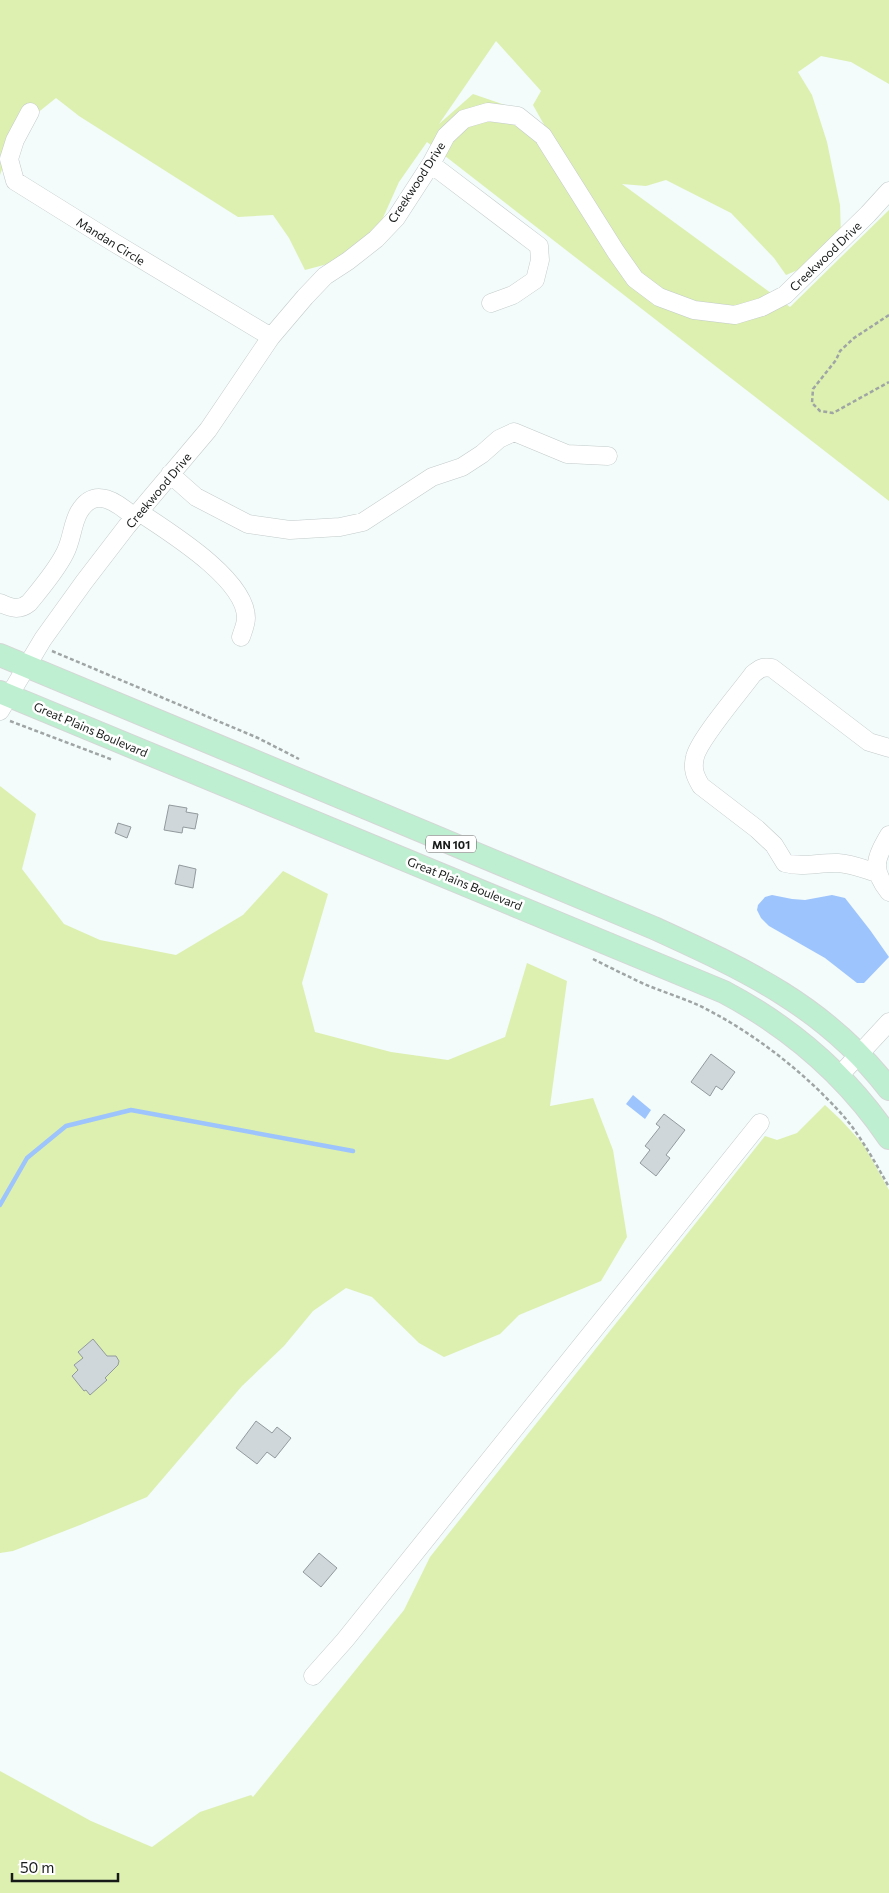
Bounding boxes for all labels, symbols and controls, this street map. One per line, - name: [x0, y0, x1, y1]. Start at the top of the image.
- street label: Creekwood Drive: [385, 139, 447, 225]
- street label: Mandan Circle: [74, 214, 148, 268]
- street label: Creekwood Drive: [786, 218, 864, 294]
- street label: Creekwood Drive: [122, 450, 194, 530]
- street label: Great Plains Boulevard: [32, 699, 150, 759]
- road number: MN 101: [426, 836, 476, 852]
- street label: Great Plains Boulevard: [406, 854, 524, 912]
- scale bar: [12, 1850, 119, 1882]
- text: 50 m: [20, 1858, 54, 1876]

